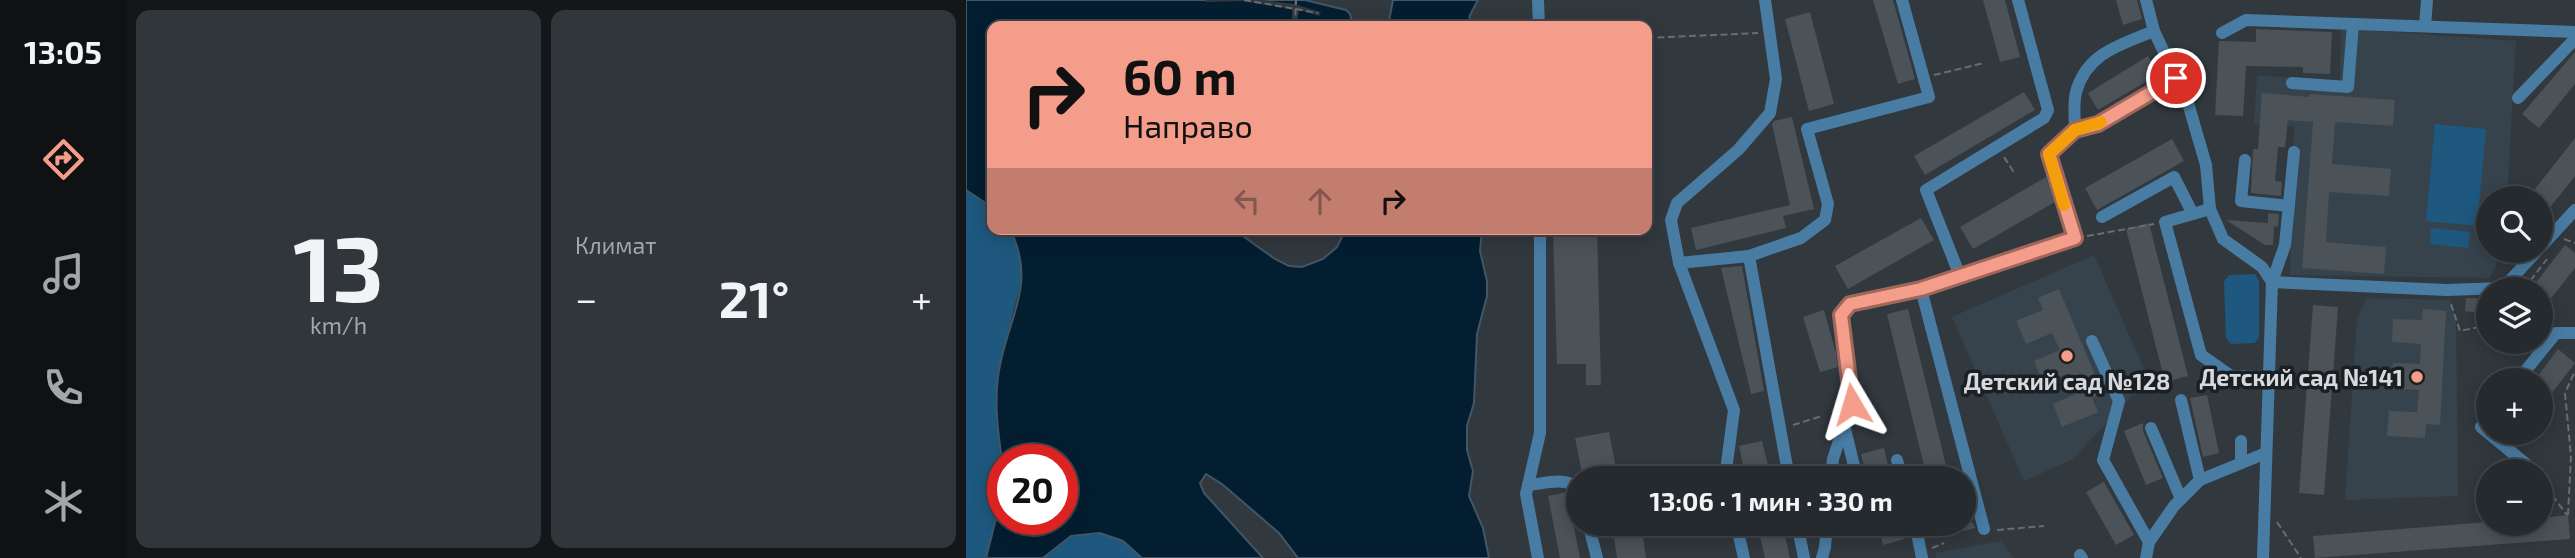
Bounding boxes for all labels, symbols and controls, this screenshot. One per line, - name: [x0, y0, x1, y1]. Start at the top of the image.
- text: 13:05: [24, 32, 102, 70]
- text: 60 m: [1123, 46, 1237, 105]
- pin: [2146, 48, 2206, 108]
- icon: right: [1008, 49, 1099, 140]
- icon: arrive: [2157, 59, 2195, 97]
- text: Направо: [1123, 106, 1253, 144]
- icon: directions: [39, 135, 88, 184]
- icon: left: [1228, 182, 1266, 220]
- icon: ahead: [1301, 182, 1339, 220]
- icon: right: [1374, 182, 1412, 220]
- map controls: [2476, 186, 2553, 536]
- button: search: [2476, 186, 2553, 263]
- text: 13: [293, 211, 384, 320]
- text: Климат: [575, 231, 656, 259]
- icon: music: [39, 249, 88, 298]
- text: 21°: [719, 266, 789, 328]
- text: −: [575, 275, 597, 321]
- text: +: [911, 275, 932, 321]
- button: layers: [2476, 277, 2553, 354]
- text: km/h: [310, 311, 367, 339]
- marker: Детский сад №128: [2059, 348, 2075, 364]
- icon: phone: [39, 363, 88, 412]
- place label: Детский сад №141: [2199, 363, 2403, 391]
- position arrow: [1815, 367, 1889, 441]
- place label: Детский сад №128: [1964, 367, 2170, 395]
- button: +: [2476, 368, 2553, 445]
- marker: Детский сад №141: [2409, 369, 2425, 385]
- speed limit sign: 20: [987, 444, 1078, 535]
- button: −: [2476, 459, 2553, 536]
- icon: climate: [39, 477, 88, 526]
- text: 13:06 · 1 мин · 330 m: [1649, 485, 1893, 516]

